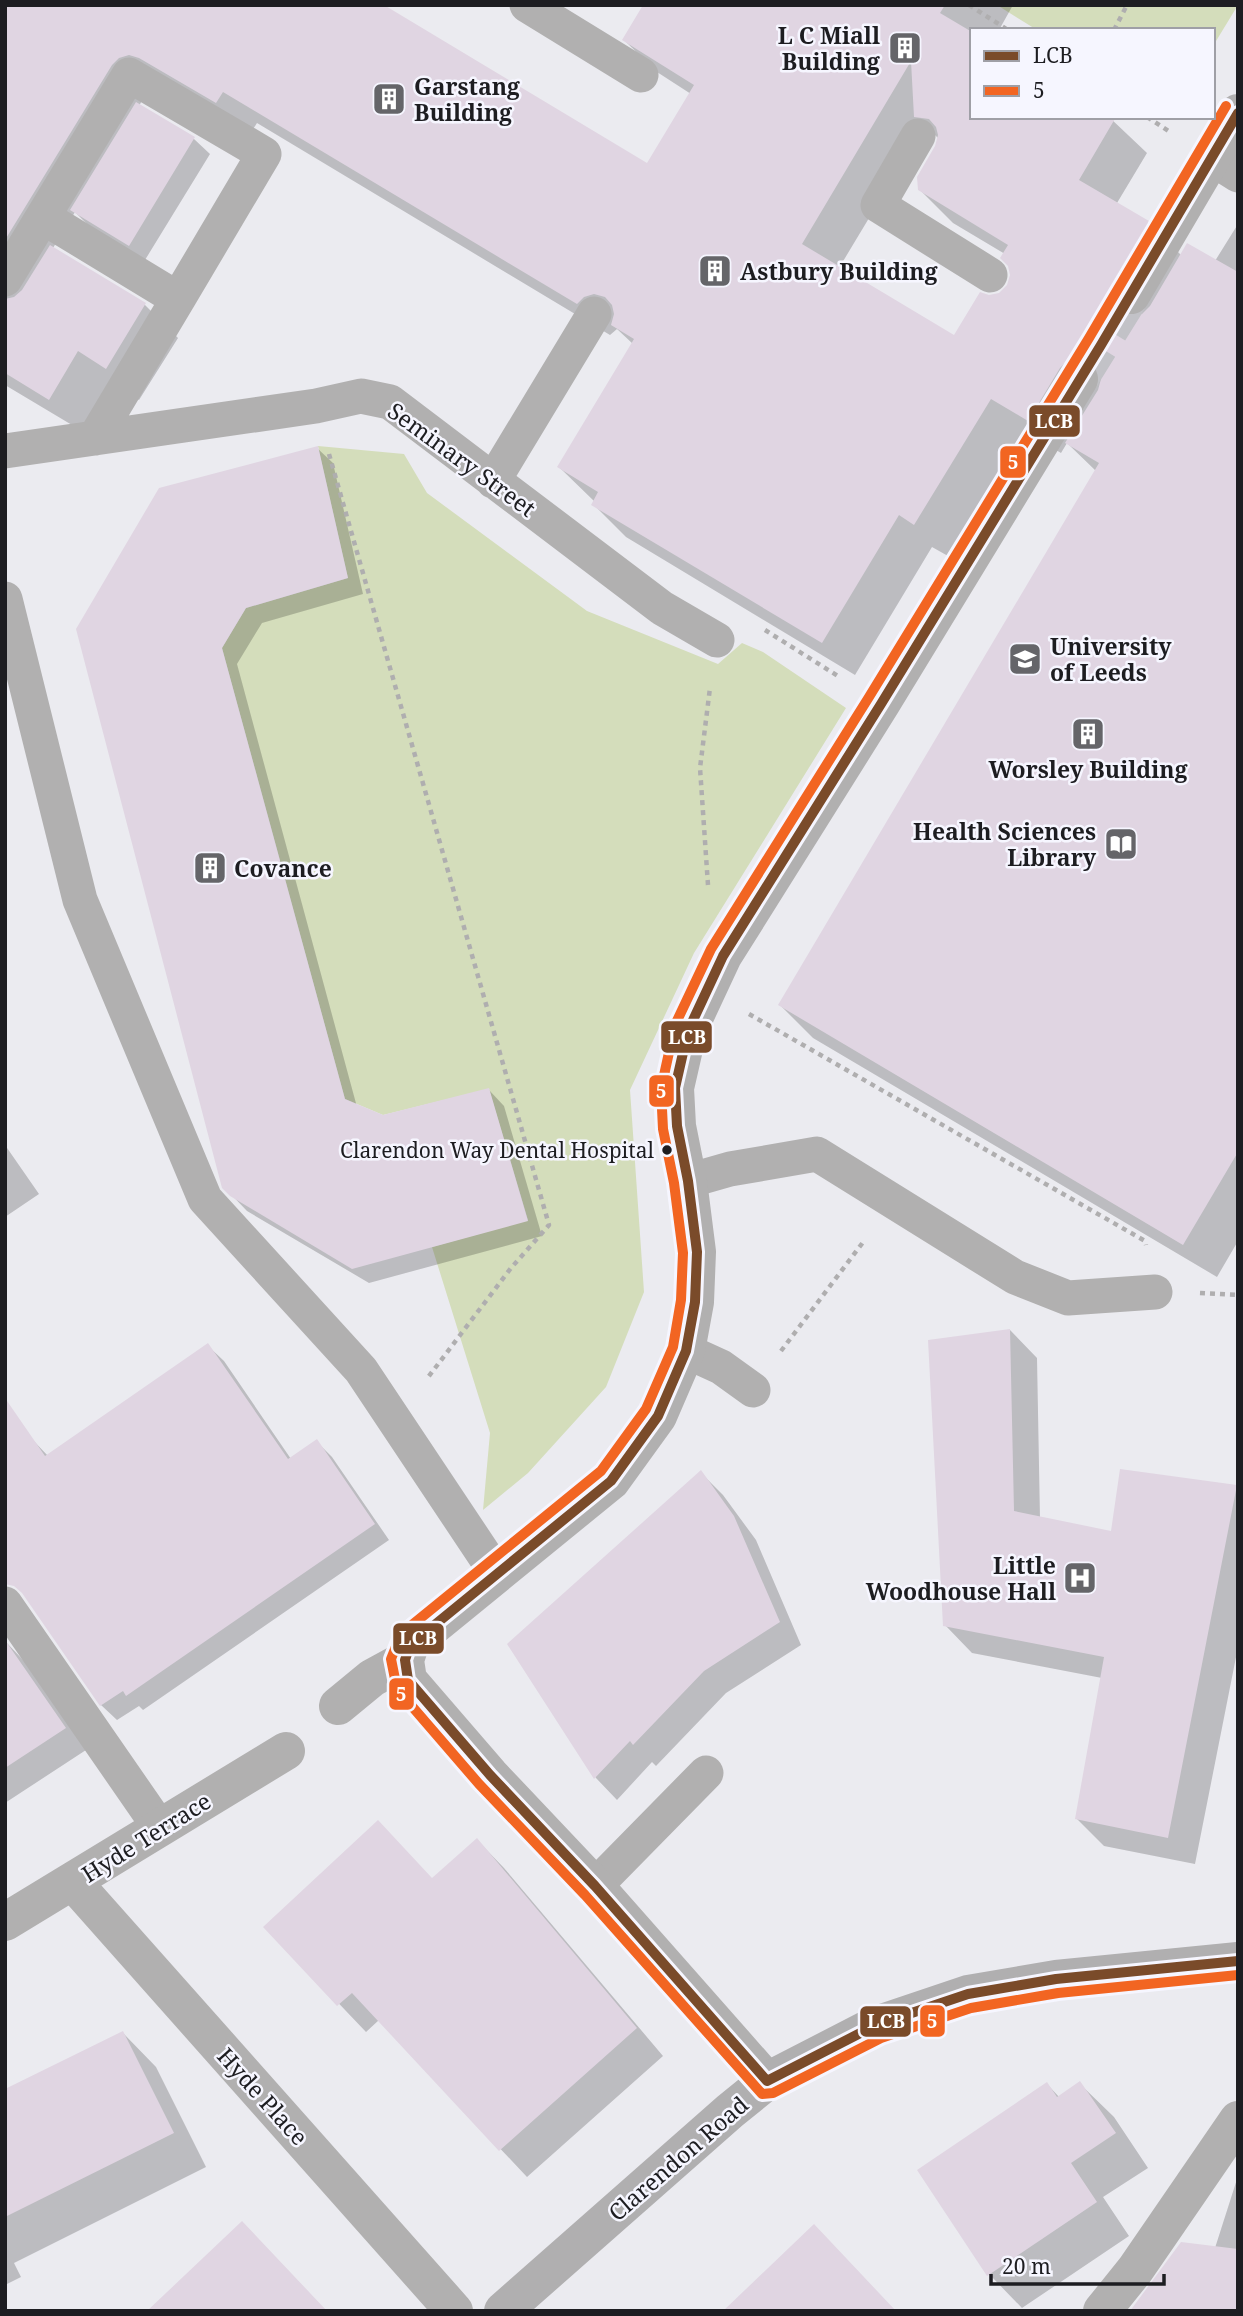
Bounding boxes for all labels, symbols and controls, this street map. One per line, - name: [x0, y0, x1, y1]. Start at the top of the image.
- place label: L C Miall Building: [778, 19, 880, 77]
- legend: [970, 28, 1215, 119]
- building icon: L C Miall Building: [886, 29, 924, 67]
- text: LCB: [1033, 41, 1073, 69]
- place label: Garstang Building: [414, 70, 520, 128]
- text: 5: [1033, 76, 1045, 104]
- building icon: Garstang Building: [370, 80, 408, 118]
- building icon: Astbury Building: [696, 252, 734, 290]
- place label: Astbury Building: [740, 255, 938, 287]
- street label: Seminary Street: [382, 394, 542, 524]
- line badge: LCB: [1028, 404, 1081, 438]
- text: LCB: [1035, 408, 1073, 434]
- line badge: 5: [999, 445, 1027, 479]
- text: 5: [1008, 449, 1018, 475]
- place label: University of Leeds: [1050, 630, 1172, 688]
- school or university icon: University of Leeds: [1006, 640, 1044, 678]
- building icon: Worsley Building: [1069, 715, 1107, 753]
- place label: Worsley Building: [988, 753, 1188, 785]
- place label: Health Sciences Library: [913, 815, 1097, 873]
- library icon: Health Sciences Library: [1102, 825, 1140, 863]
- building icon: Covance: [191, 849, 229, 887]
- place label: Covance: [234, 852, 332, 884]
- line badge: LCB: [660, 1020, 713, 1054]
- text: LCB: [668, 1024, 706, 1050]
- line badge: 5: [648, 1074, 675, 1108]
- text: 5: [656, 1078, 666, 1104]
- place label: Clarendon Way Dental Hospital: [340, 1136, 654, 1164]
- marker: Clarendon Way Dental Hospital: [660, 1143, 674, 1157]
- place label: Little Woodhouse Hall: [866, 1549, 1056, 1607]
- hospital icon: Little Woodhouse Hall: [1061, 1559, 1099, 1597]
- line badge: LCB: [392, 1622, 445, 1655]
- text: LCB: [399, 1625, 437, 1651]
- line badge: 5: [388, 1677, 415, 1711]
- text: 5: [396, 1681, 406, 1707]
- street label: Hyde Terrace: [75, 1785, 217, 1889]
- line badge: 5: [919, 2004, 946, 2038]
- line badge: LCB: [859, 2005, 912, 2038]
- text: LCB: [867, 2008, 905, 2034]
- text: 5: [927, 2008, 937, 2034]
- street label: Hyde Place: [211, 2040, 315, 2152]
- street label: Clarendon Road: [601, 2088, 755, 2228]
- scale bar: [991, 2242, 1164, 2286]
- text: 20 m: [1002, 2252, 1051, 2280]

